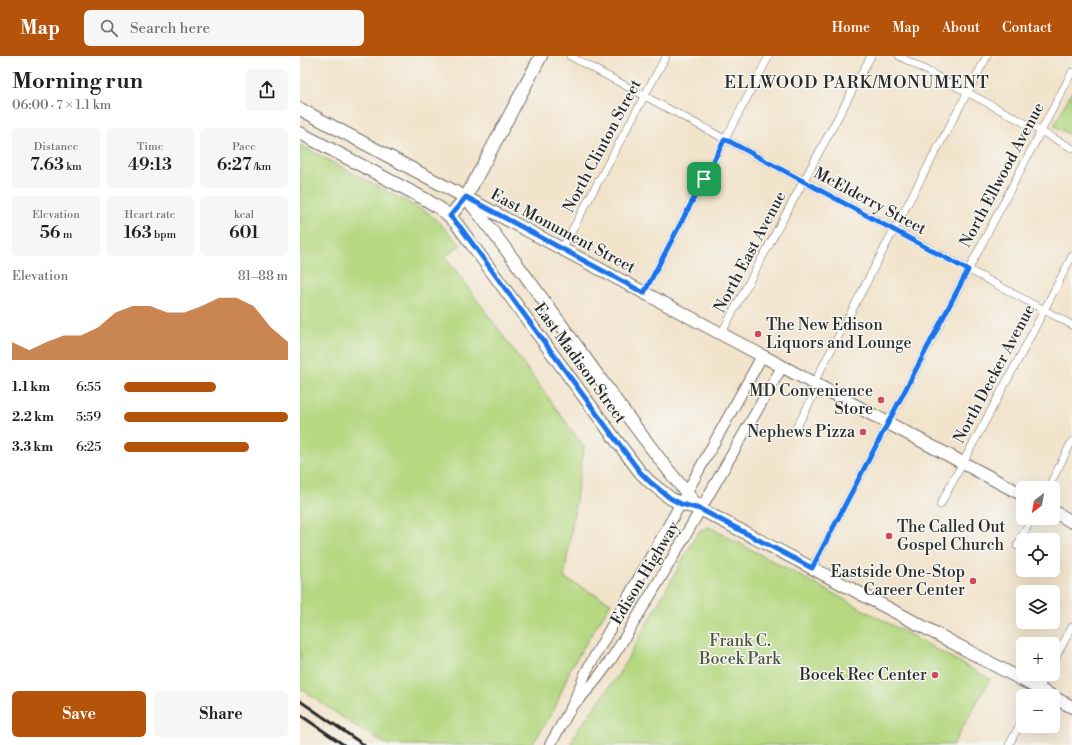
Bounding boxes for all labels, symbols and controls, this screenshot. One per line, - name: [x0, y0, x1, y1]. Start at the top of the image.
- search box: [84, 10, 364, 46]
- text: Map: [20, 16, 60, 40]
- icon: search: [98, 17, 120, 39]
- text: Search here: [130, 19, 210, 38]
- text: Home: [832, 19, 870, 37]
- text: Map: [892, 19, 920, 37]
- text: About: [942, 19, 980, 37]
- text: Contact: [1002, 19, 1052, 37]
- text: Morning run: [12, 68, 143, 95]
- button: share: [246, 69, 288, 111]
- district label: ELLWOOD PARK/MONUMENT: [724, 72, 990, 94]
- street label: North Clinton Street: [558, 76, 646, 216]
- text: 06:00 · 7 × 1.1 km: [12, 97, 111, 113]
- street label: North Ellwood Avenue: [955, 99, 1049, 251]
- text: Distance: [34, 140, 78, 154]
- text: Time: [137, 140, 163, 154]
- text: Pace: [232, 140, 256, 154]
- text: 7.63: [30, 154, 64, 176]
- text: 49:13: [128, 154, 172, 176]
- text: 6:27: [217, 154, 251, 176]
- text: km: [64, 160, 82, 174]
- text: /km: [251, 160, 271, 174]
- pin: [687, 162, 721, 196]
- street label: McElderry Street: [810, 163, 930, 239]
- icon: arrive: [693, 168, 715, 190]
- street label: East Monument Street: [487, 184, 639, 278]
- street label: North East Avenue: [710, 188, 790, 316]
- text: Elevation: [32, 208, 80, 222]
- text: Heart rate: [125, 208, 175, 222]
- text: kcal: [234, 208, 254, 222]
- text: 56: [40, 222, 60, 244]
- text: 163: [124, 222, 152, 244]
- text: 601: [229, 222, 259, 244]
- text: m: [60, 228, 72, 242]
- text: bpm: [152, 228, 176, 242]
- text: Elevation: [12, 268, 68, 284]
- text: 81–88 m: [238, 268, 288, 284]
- street label: East Madison Street: [530, 299, 631, 427]
- street label: North Decker Avenue: [949, 301, 1039, 447]
- place label: The New Edison Liquors and Lounge: [766, 315, 912, 353]
- marker: The New Edison Liquors and Lounge: [753, 329, 763, 339]
- text: 1.1 km: [12, 379, 50, 395]
- text: 6:55: [76, 379, 101, 395]
- place label: MD Convenience Store: [749, 381, 873, 419]
- marker: MD Convenience Store: [876, 395, 886, 405]
- text: 2.2 km: [12, 409, 54, 425]
- text: 5:59: [76, 409, 101, 425]
- place label: Nephews Pizza: [747, 422, 856, 442]
- marker: Nephews Pizza: [858, 427, 868, 437]
- text: 3.3 km: [12, 439, 53, 455]
- text: 6:25: [76, 439, 101, 455]
- north arrow: [1016, 481, 1060, 525]
- map controls: [1016, 481, 1060, 733]
- place label: The Called Out Gospel Church: [897, 517, 1006, 555]
- street label: Edison Highway: [606, 518, 684, 628]
- marker: The Called Out Gospel Church: [884, 531, 894, 541]
- button: locate: [1016, 533, 1060, 577]
- place label: Eastside One-Stop Career Center: [831, 562, 965, 600]
- marker: Eastside One-Stop Career Center: [968, 576, 978, 586]
- button: layers: [1016, 585, 1060, 629]
- park label: Frank C. Bocek Park: [698, 631, 782, 669]
- button: +: [1016, 637, 1060, 681]
- place label: Bocek Rec Center: [798, 665, 927, 685]
- marker: Bocek Rec Center: [930, 670, 940, 680]
- button: −: [1016, 689, 1060, 733]
- button: Save: [12, 691, 146, 737]
- button: Share: [154, 691, 288, 737]

